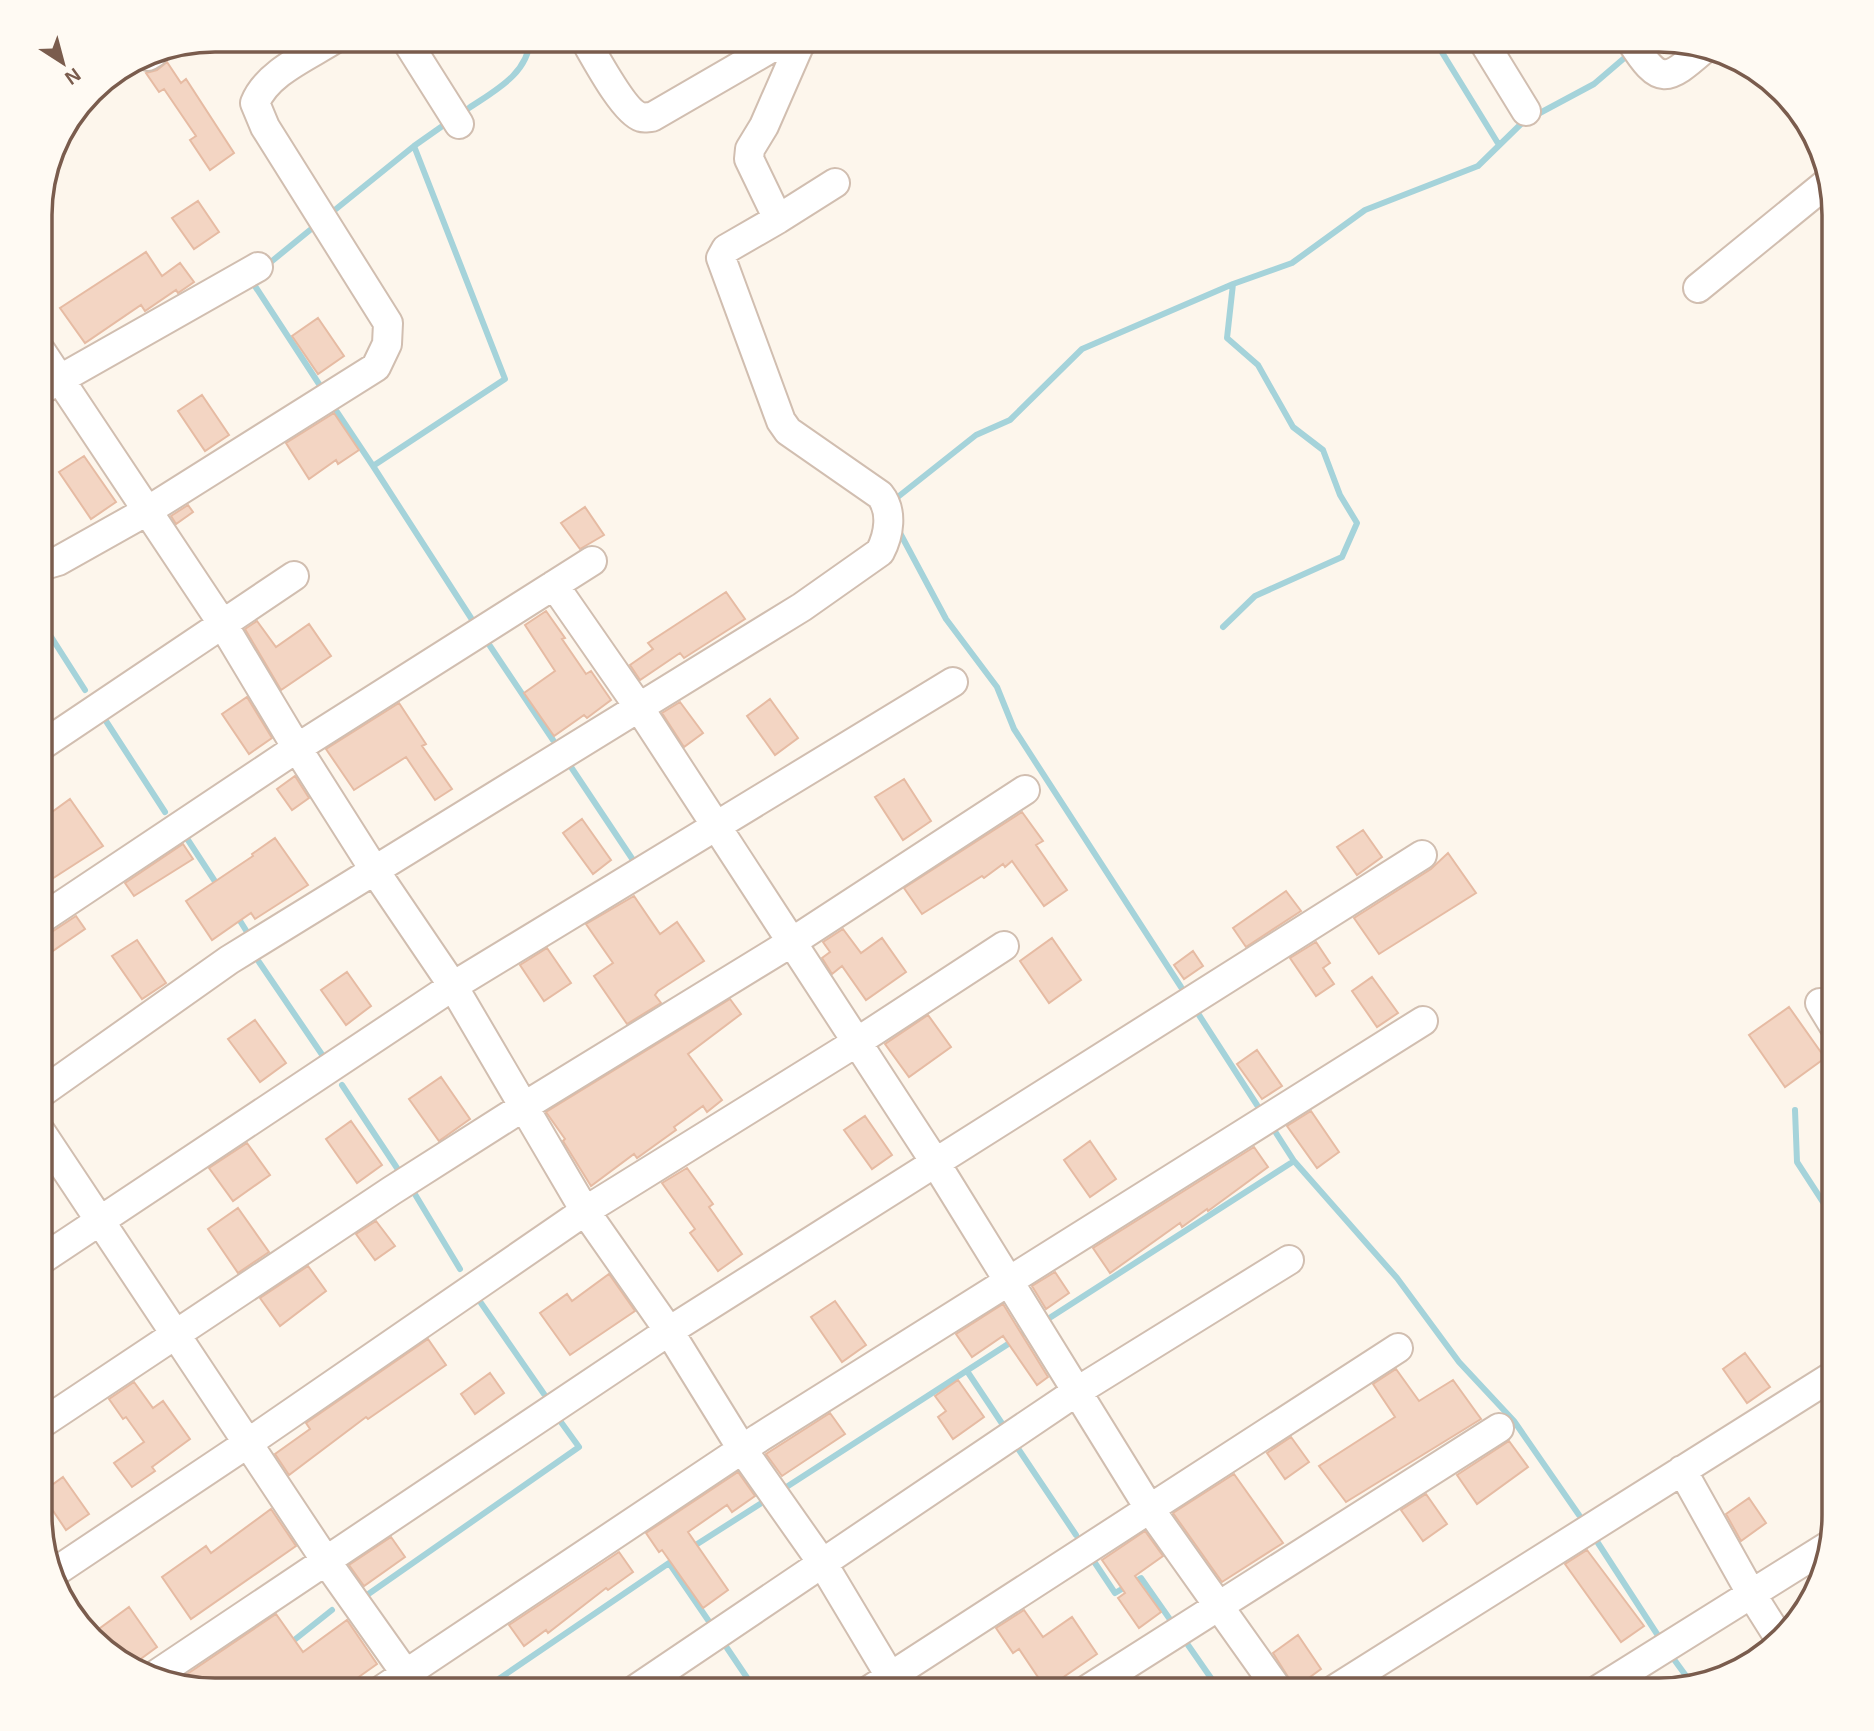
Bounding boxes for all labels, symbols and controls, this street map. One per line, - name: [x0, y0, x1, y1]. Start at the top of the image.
- north arrow: [28, 28, 98, 98]
- text: N: [61, 64, 84, 89]

